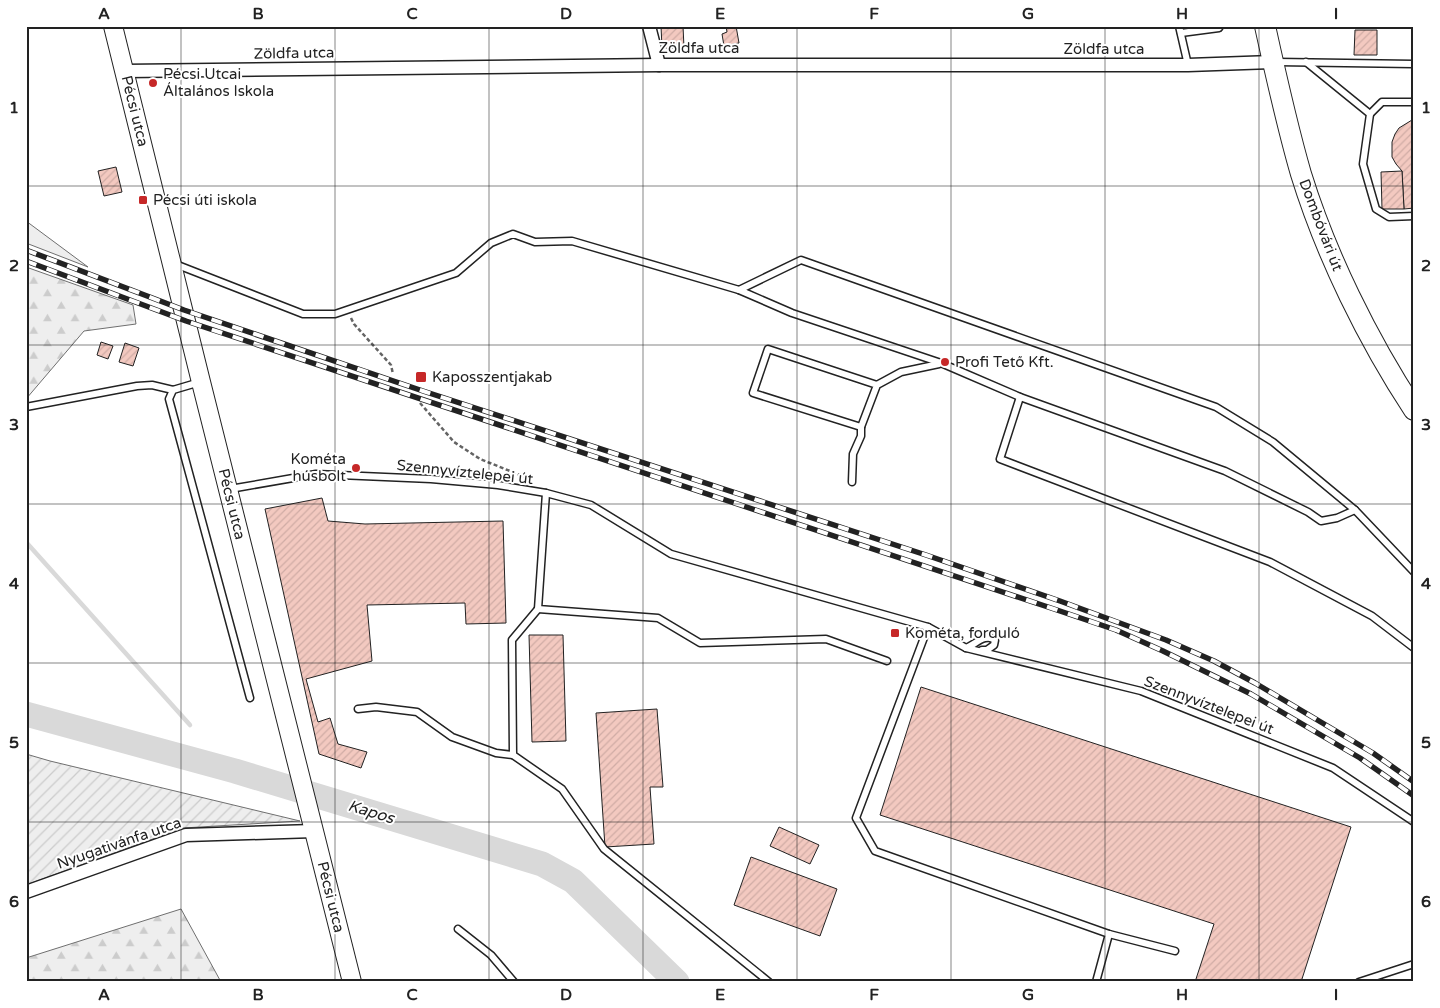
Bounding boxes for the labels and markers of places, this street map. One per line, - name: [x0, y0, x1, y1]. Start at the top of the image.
- place label: Pécsi Utcai Általános Iskola: [163, 65, 274, 100]
- marker: Pécsi Utcai Általános Iskola: [147, 77, 159, 89]
- place label: Pécsi úti iskola: [153, 191, 257, 209]
- marker: Pécsi úti iskola: [137, 194, 149, 206]
- place label: Profi Tető Kft.: [955, 353, 1054, 371]
- marker: Profi Tető Kft.: [939, 356, 951, 368]
- place label: Kaposszentjakab: [432, 368, 552, 386]
- marker: Kaposszentjakab: [414, 370, 428, 384]
- place label: Kométa húsbolt: [290, 450, 346, 485]
- marker: Kométa húsbolt: [350, 462, 362, 474]
- place label: Kométa, forduló: [905, 624, 1020, 642]
- marker: Kométa, forduló: [889, 627, 901, 639]

